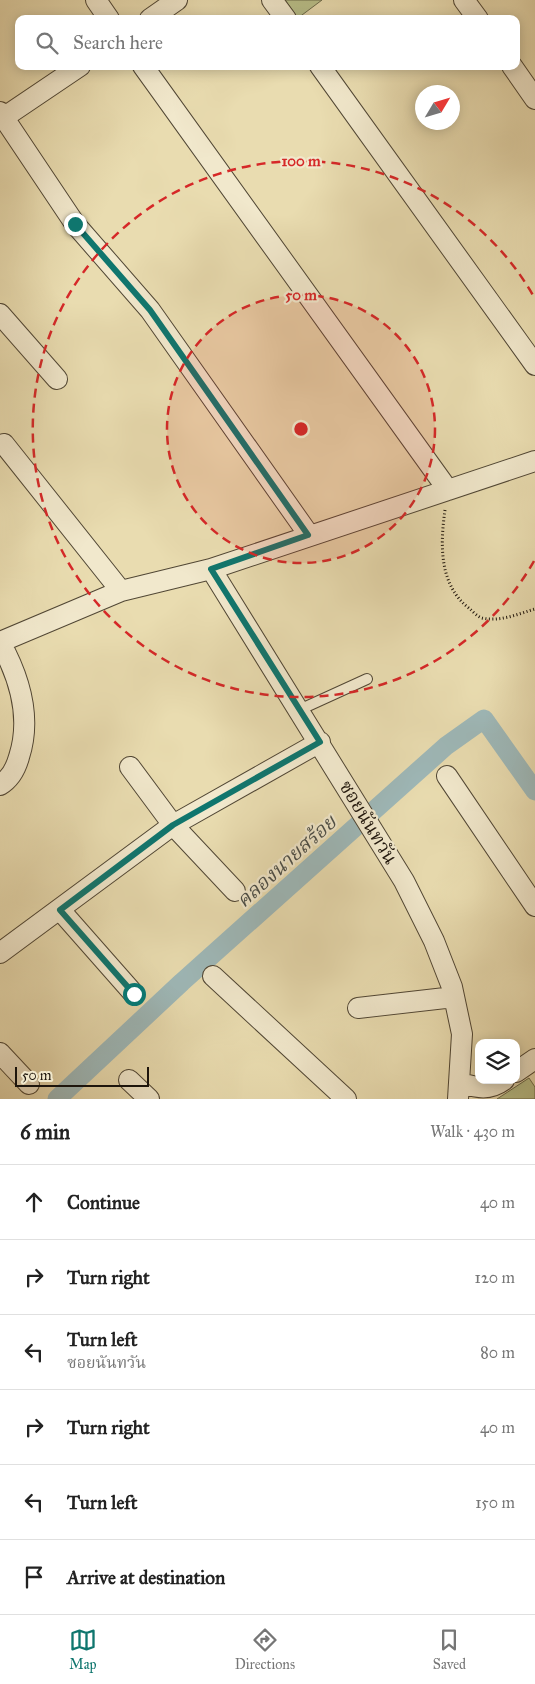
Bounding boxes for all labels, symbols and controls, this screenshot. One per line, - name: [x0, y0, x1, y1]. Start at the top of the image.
- search box: [15, 15, 520, 70]
- icon: search: [33, 29, 61, 57]
- text: Search here: [73, 31, 163, 54]
- north arrow: [415, 85, 460, 130]
- text: 100 m: [281, 152, 321, 170]
- route end: [64, 213, 87, 236]
- text: 50 m: [285, 286, 317, 304]
- centre of rings: [292, 420, 310, 438]
- street label: ซอยนันทวัน: [335, 776, 403, 868]
- water label: คลองนายสร้อย: [231, 809, 342, 912]
- route start: [123, 983, 146, 1006]
- map controls: [475, 1039, 520, 1084]
- button: layers: [475, 1039, 520, 1084]
- scale bar: [15, 1064, 149, 1087]
- text: 50 m: [22, 1067, 51, 1084]
- text: 6 min: [20, 1119, 70, 1145]
- text: Walk · 430 m: [430, 1122, 515, 1141]
- icon: ahead: [20, 1188, 48, 1216]
- text: Continue: [67, 1191, 140, 1214]
- text: 40 m: [480, 1193, 515, 1212]
- icon: right: [20, 1263, 48, 1291]
- text: Turn right: [67, 1266, 150, 1289]
- text: 120 m: [475, 1268, 515, 1287]
- text: Turn left: [67, 1328, 137, 1351]
- icon: left: [20, 1338, 48, 1366]
- text: 80 m: [480, 1343, 515, 1362]
- text: ซอยนันทวัน: [67, 1353, 146, 1372]
- icon: right: [20, 1413, 48, 1441]
- text: Turn right: [67, 1416, 150, 1439]
- text: 40 m: [480, 1418, 515, 1437]
- icon: left: [20, 1488, 48, 1516]
- text: Turn left: [67, 1491, 137, 1514]
- text: 150 m: [475, 1493, 515, 1512]
- icon: arrive: [20, 1563, 48, 1591]
- text: Arrive at destination: [67, 1566, 225, 1589]
- tab: Map: [69, 1626, 97, 1673]
- tab: Directions: [235, 1626, 295, 1673]
- tab: Saved: [433, 1626, 466, 1673]

